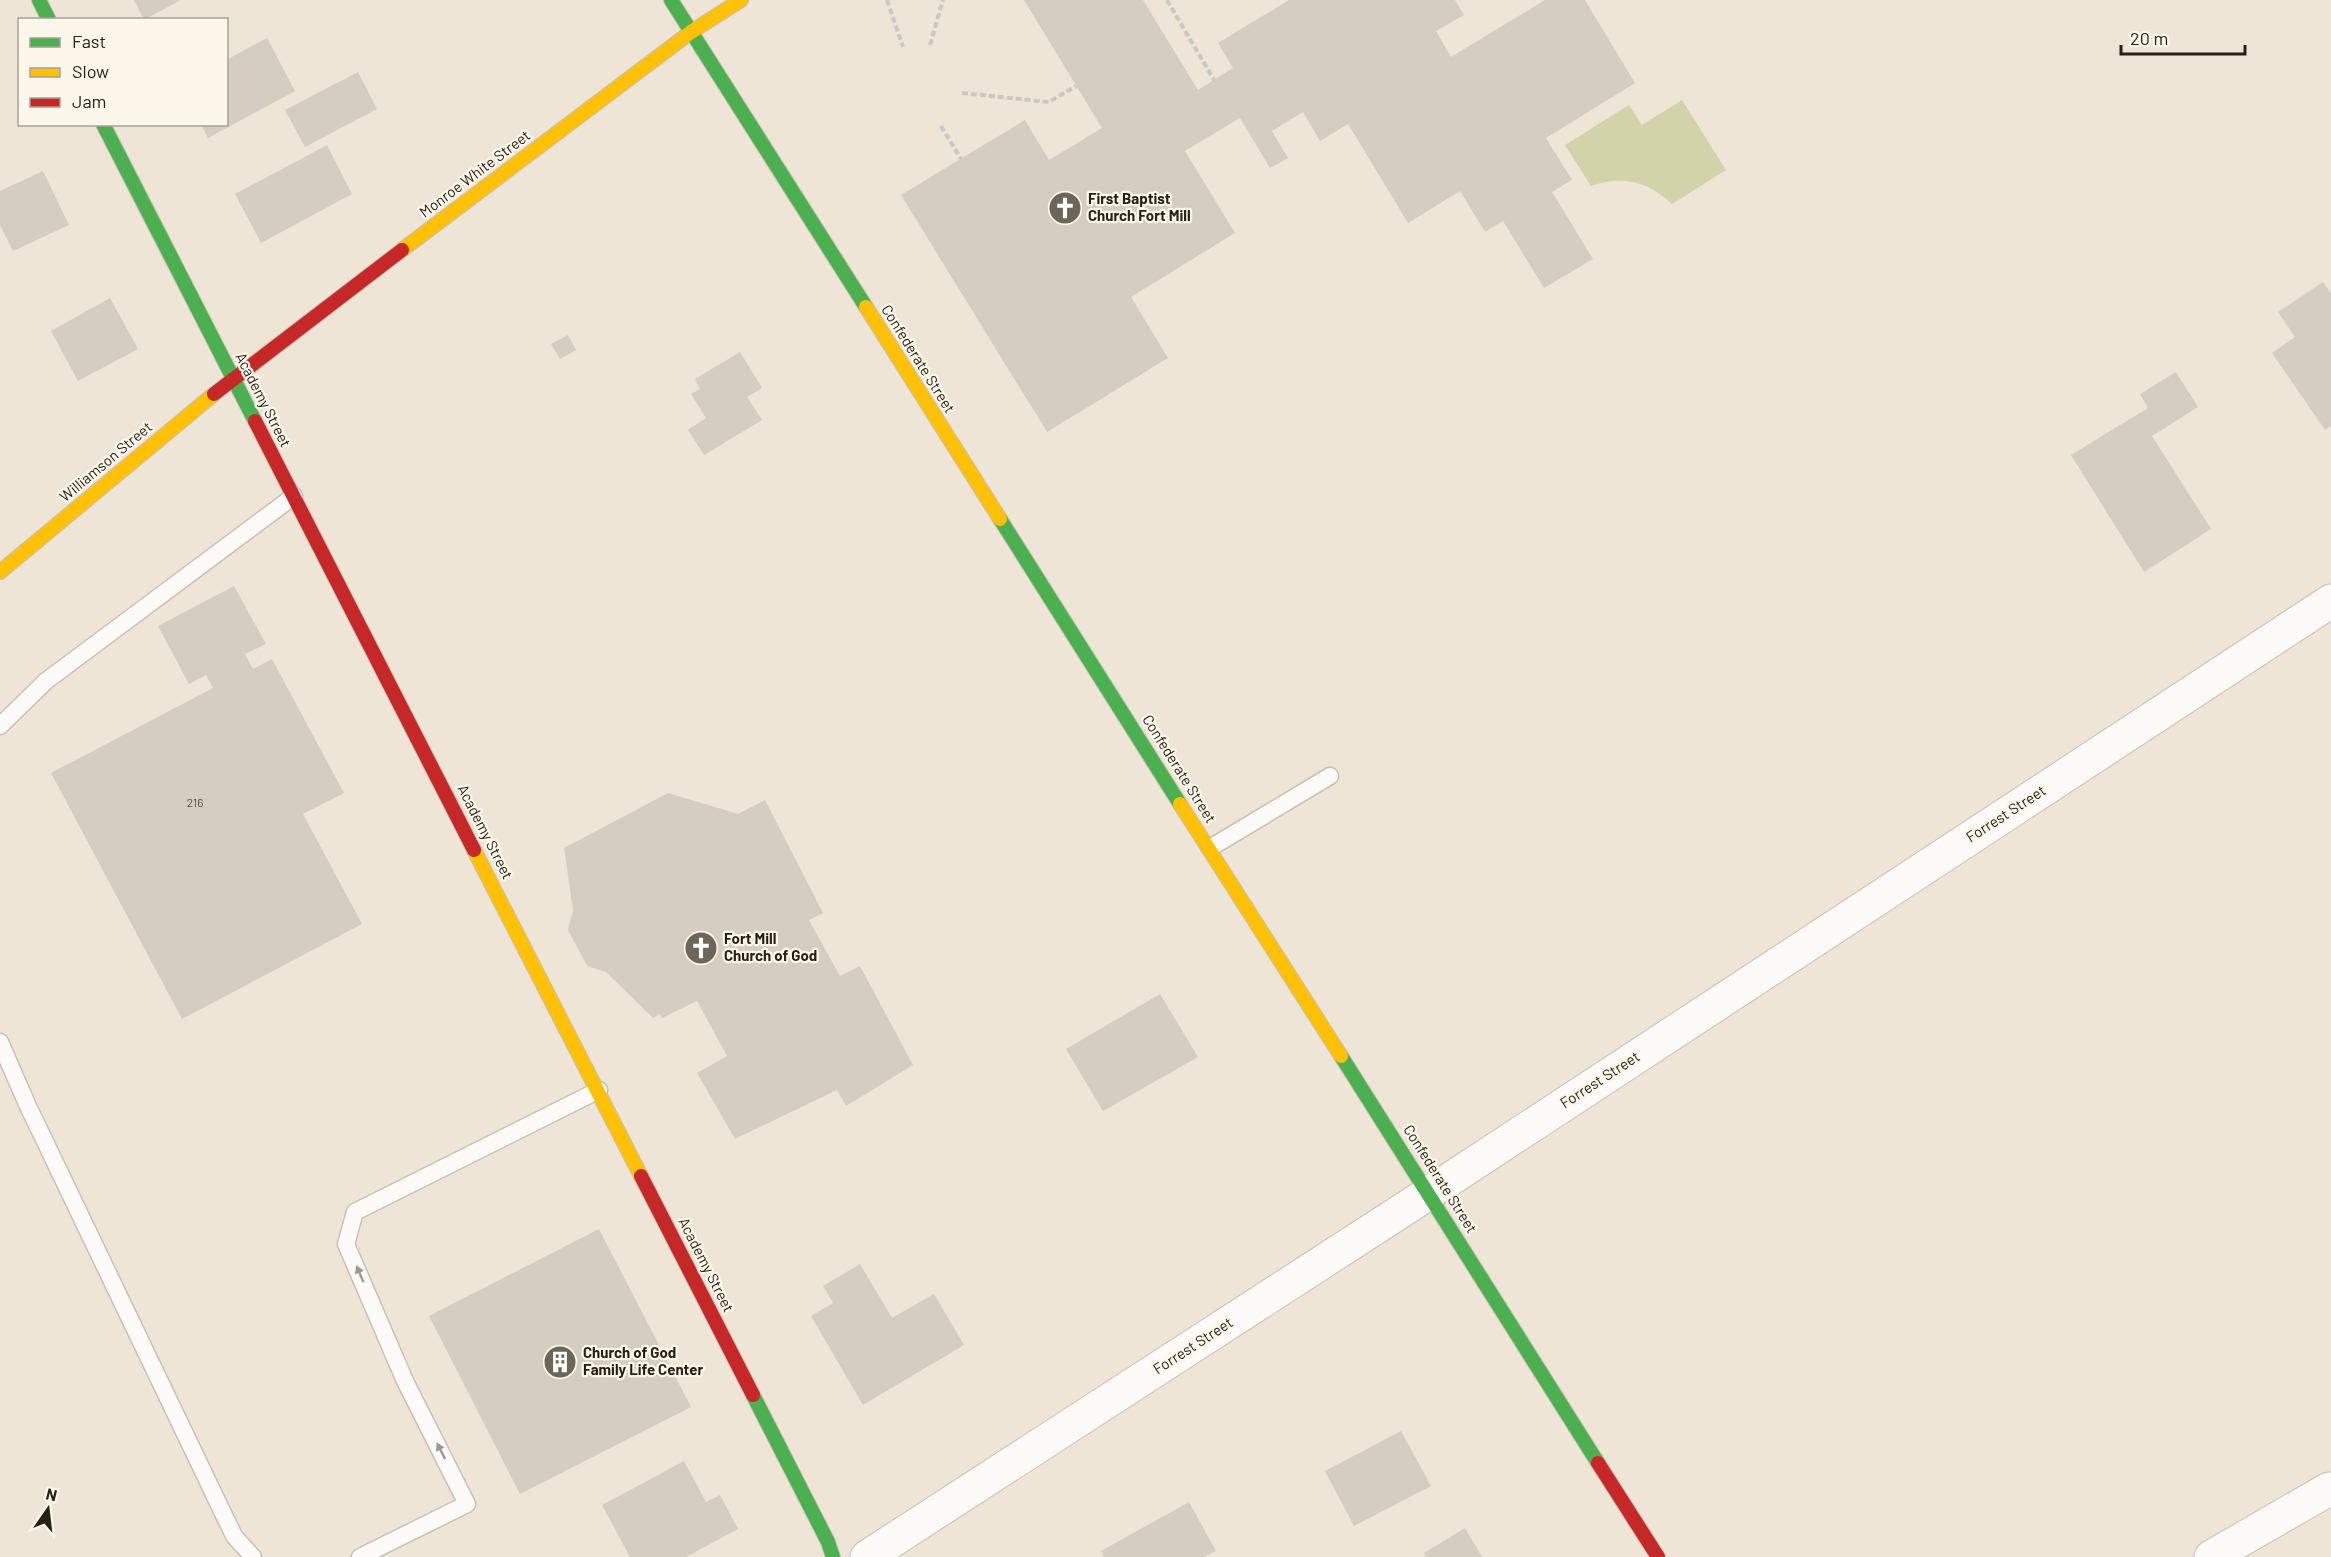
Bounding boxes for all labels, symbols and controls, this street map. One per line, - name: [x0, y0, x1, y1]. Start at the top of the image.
- legend: [18, 18, 228, 126]
- scale bar: [2121, 18, 2246, 56]
- text: 20 m: [2130, 27, 2168, 49]
- text: Fast: [72, 30, 106, 52]
- text: Slow: [72, 60, 109, 82]
- text: Jam: [72, 90, 106, 112]
- street label: Monroe White Street: [416, 126, 533, 221]
- place label: First Baptist Church Fort Mill: [1088, 189, 1191, 224]
- church icon: First Baptist Church Fort Mill: [1047, 190, 1083, 226]
- street label: Confederate Street: [878, 301, 959, 416]
- street label: Academy Street: [232, 349, 295, 450]
- street label: Williamson Street: [55, 417, 155, 505]
- street label: Confederate Street: [1139, 711, 1220, 826]
- street label: Academy Street: [454, 781, 517, 882]
- street label: Forrest Street: [1962, 781, 2049, 846]
- house number: 216: [187, 795, 203, 809]
- place label: Fort Mill Church of God: [724, 929, 817, 964]
- church icon: Fort Mill Church of God: [683, 930, 719, 966]
- street label: Forrest Street: [1556, 1047, 1643, 1112]
- street label: Confederate Street: [1400, 1121, 1481, 1236]
- street label: Academy Street: [675, 1214, 738, 1315]
- one-way arrow: [355, 1265, 365, 1283]
- street label: Forrest Street: [1149, 1313, 1236, 1378]
- place label: Church of God Family Life Center: [583, 1343, 703, 1378]
- building icon: Church of God Family Life Center: [542, 1344, 578, 1380]
- one-way arrow: [436, 1443, 446, 1460]
- north arrow: [18, 1479, 78, 1539]
- text: N: [44, 1483, 59, 1504]

